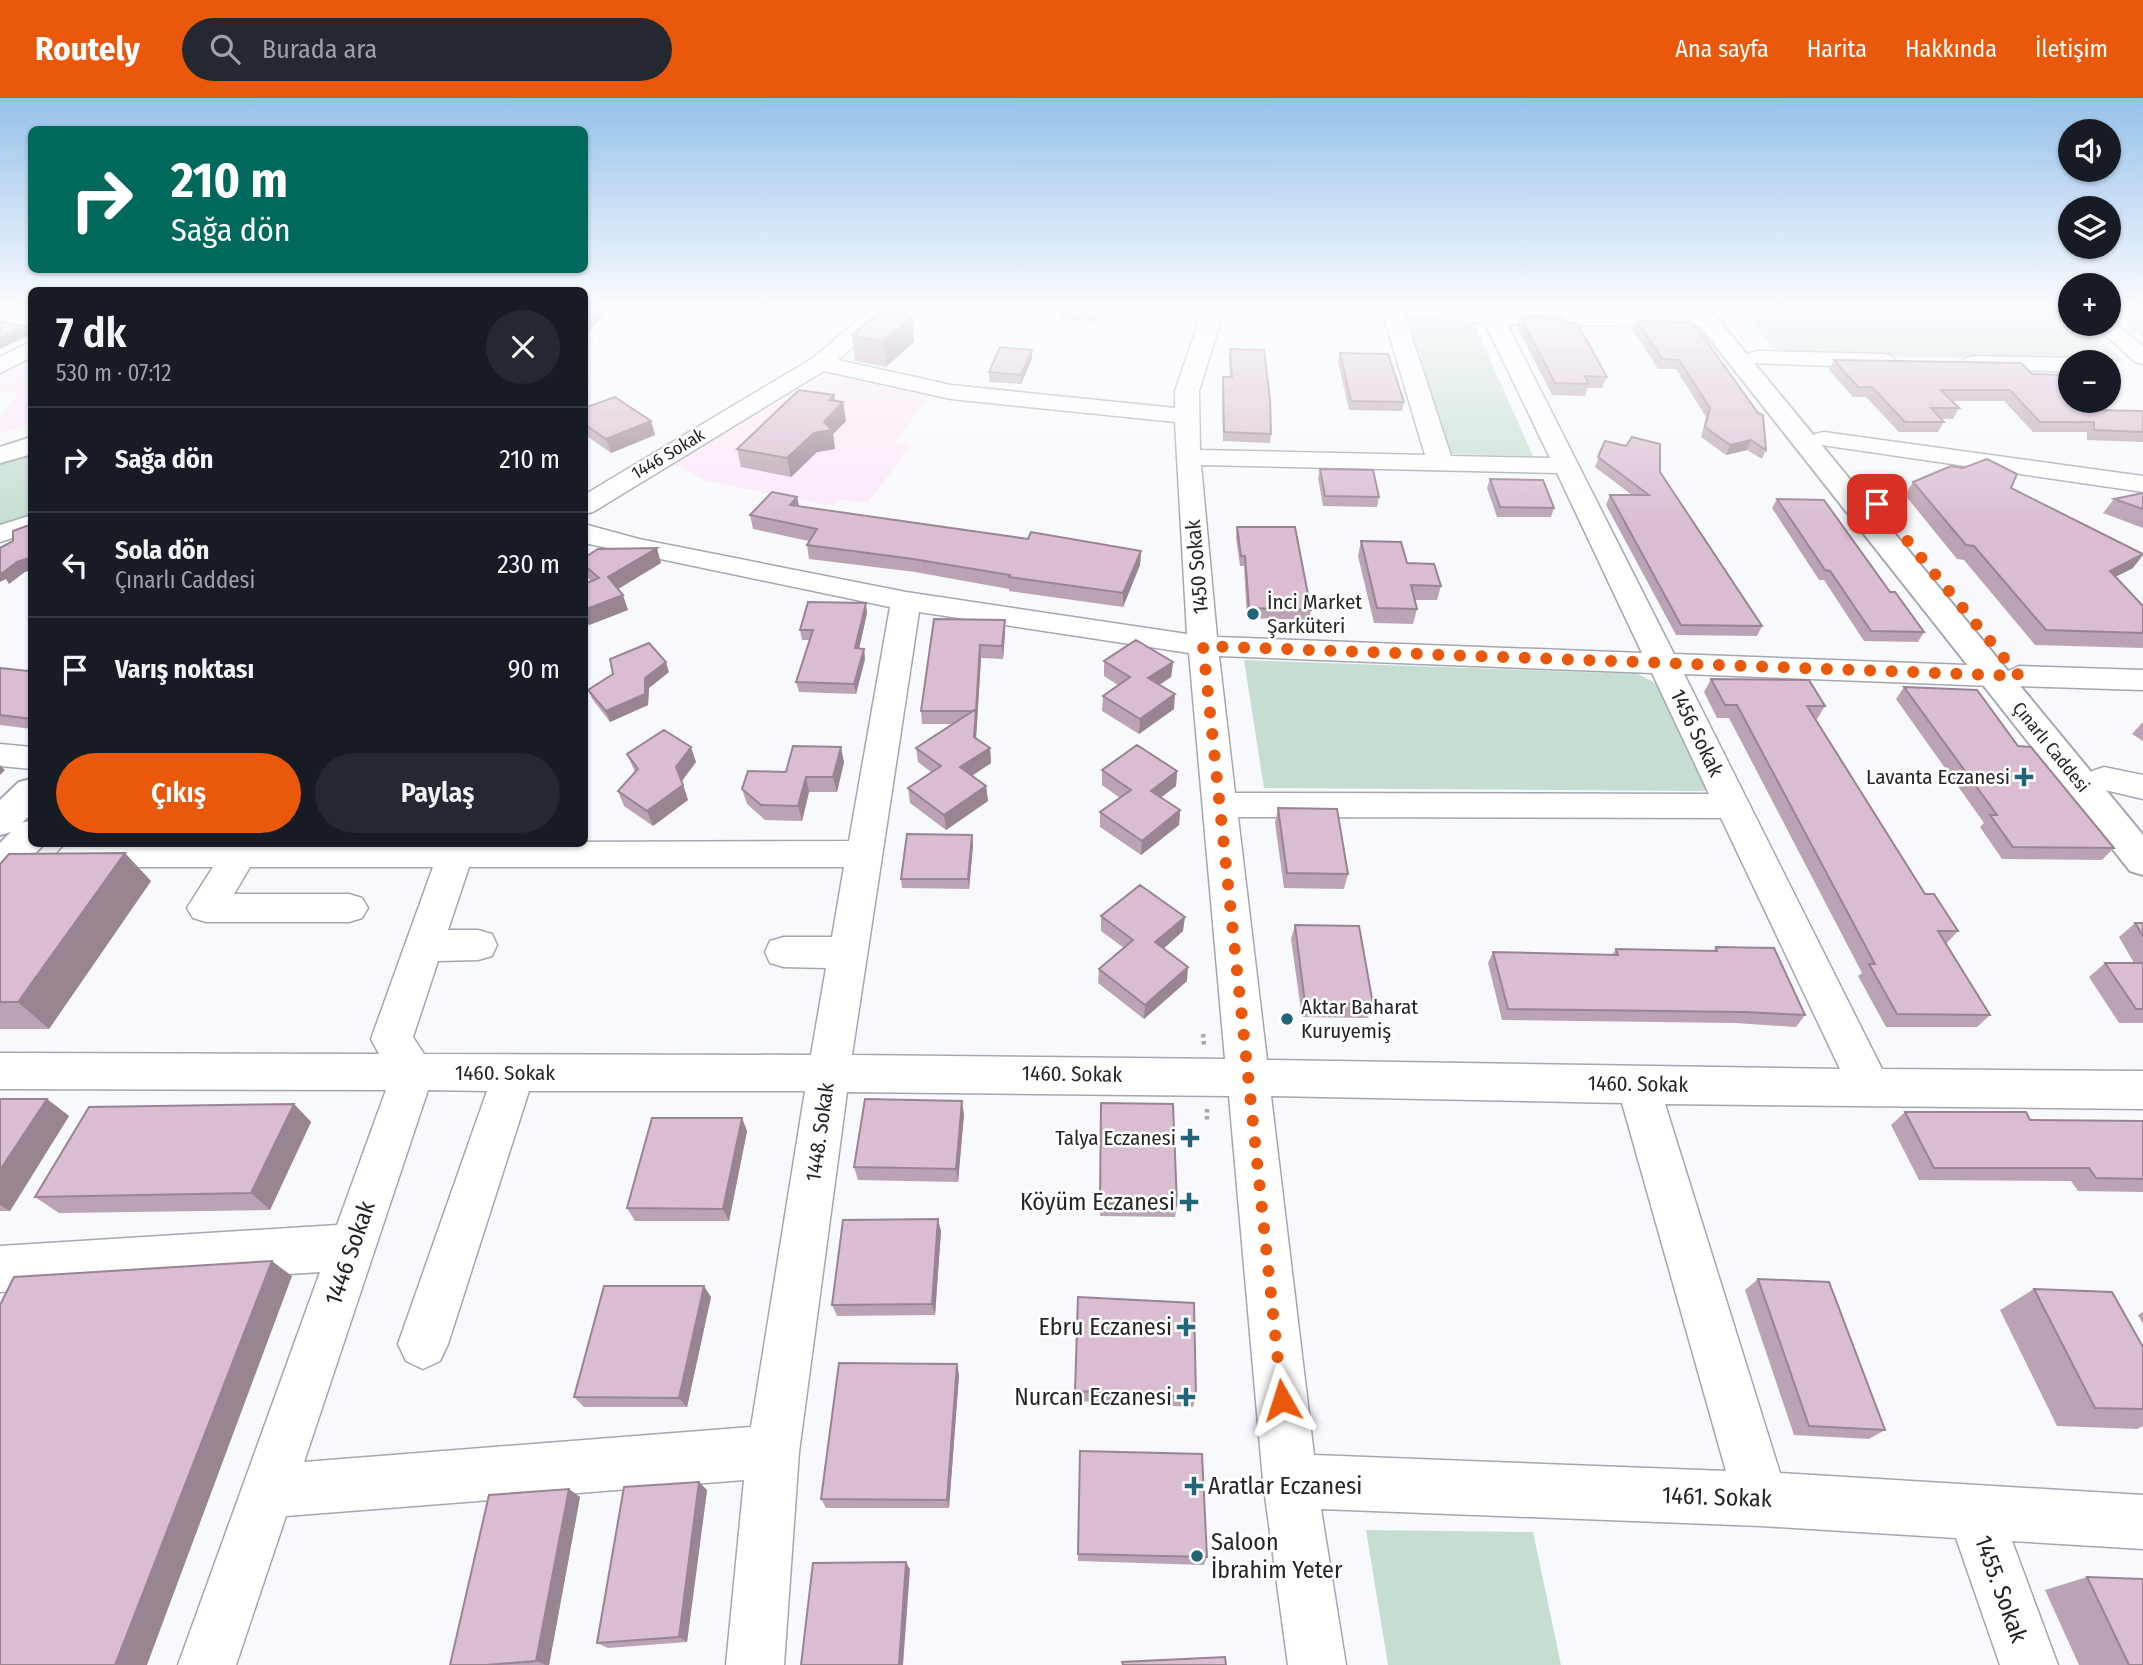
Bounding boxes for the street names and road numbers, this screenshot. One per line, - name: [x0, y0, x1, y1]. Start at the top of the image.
- street label: 1446 Sokak: [627, 423, 709, 484]
- street label: 1450 Sokak: [1180, 519, 1214, 615]
- street label: 1456 Sokak: [1665, 685, 1729, 781]
- street label: Çınarlı Caddesi: [2008, 697, 2094, 797]
- street label: 1460. Sokak: [455, 1060, 555, 1086]
- street label: 1460. Sokak: [1022, 1060, 1122, 1088]
- street label: 1460. Sokak: [1588, 1070, 1688, 1098]
- street label: 1448. Sokak: [800, 1081, 840, 1183]
- street label: 1446 Sokak: [319, 1196, 381, 1309]
- street label: 1461. Sokak: [1661, 1481, 1773, 1513]
- street label: 1455. Sokak: [1969, 1532, 2034, 1647]

